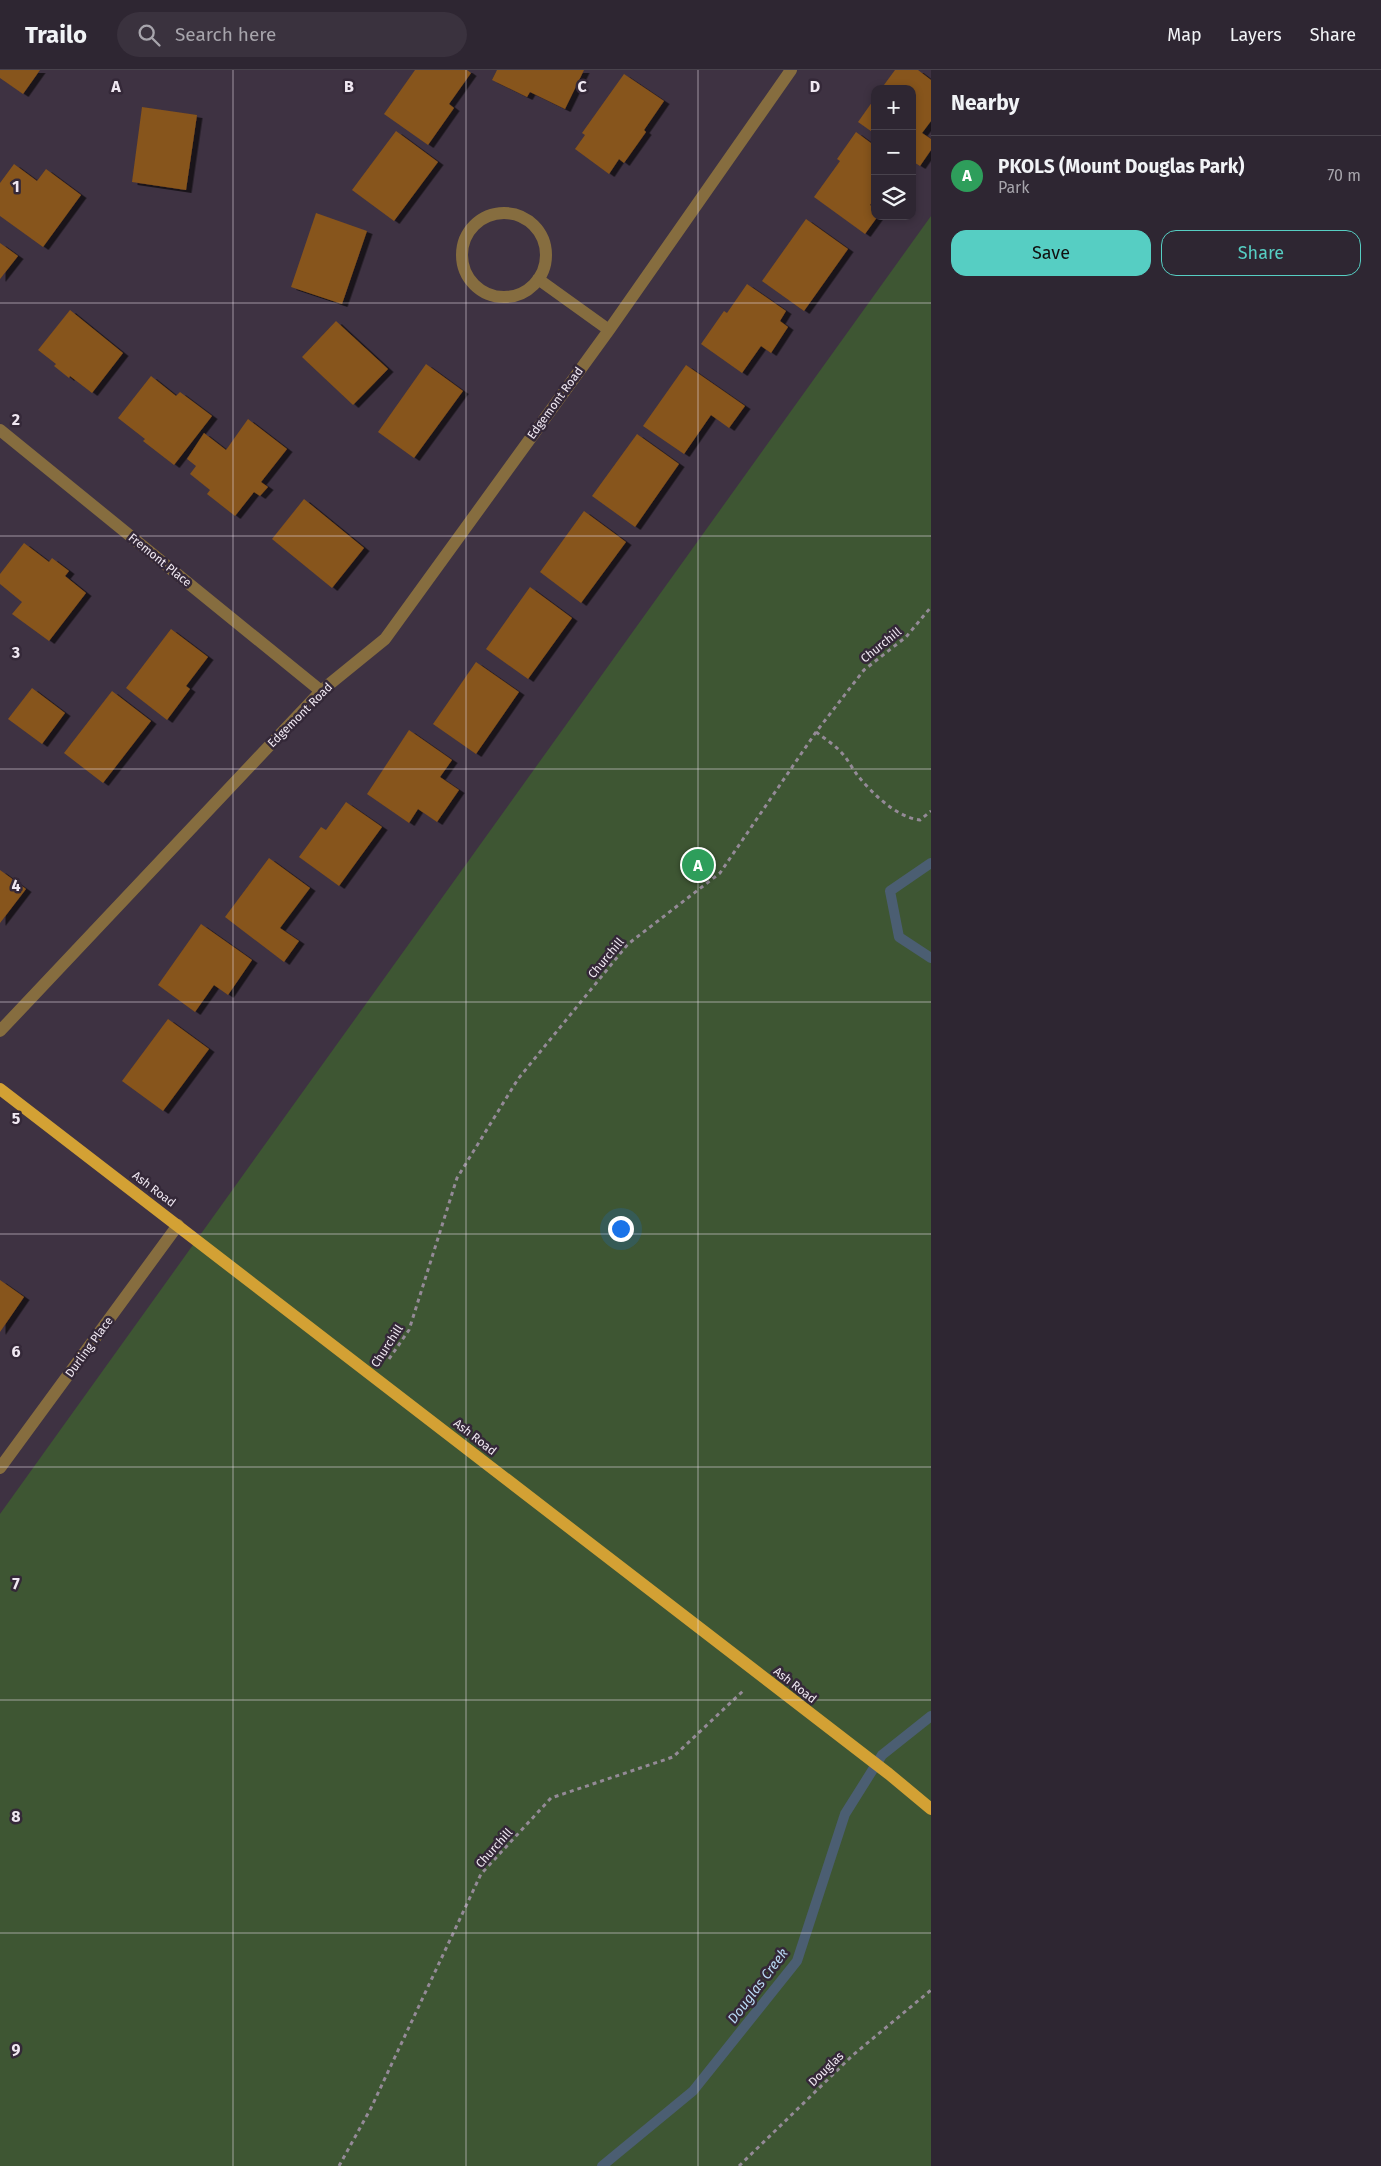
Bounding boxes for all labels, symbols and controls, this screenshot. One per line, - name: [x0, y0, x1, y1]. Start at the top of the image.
- search box: [117, 12, 467, 57]
- text: Trailo: [25, 21, 87, 49]
- icon: search: [135, 21, 163, 49]
- text: Search here: [175, 23, 276, 46]
- text: Map: [1167, 24, 1202, 46]
- text: Layers: [1230, 24, 1282, 46]
- text: Share: [1310, 24, 1356, 46]
- text: A: [110, 77, 121, 96]
- text: B: [344, 77, 354, 96]
- text: C: [577, 77, 587, 96]
- text: D: [810, 77, 820, 96]
- map controls: [871, 85, 916, 220]
- button: +: [871, 85, 916, 130]
- text: Nearby: [951, 90, 1019, 116]
- button: −: [871, 130, 916, 175]
- text: PKOLS (Mount Douglas Park): [998, 155, 1244, 178]
- text: A: [962, 166, 972, 185]
- text: 70 m: [1327, 166, 1361, 185]
- button: layers: [871, 175, 916, 220]
- text: 1: [12, 177, 20, 196]
- text: Park: [998, 178, 1030, 197]
- button: Save: [951, 230, 1151, 276]
- button: Share: [1161, 230, 1361, 276]
- street label: Edgemont Road: [524, 364, 586, 442]
- text: 2: [12, 410, 20, 429]
- street label: Fremont Place: [126, 530, 194, 590]
- street label: Churchill: [858, 624, 904, 666]
- text: 3: [11, 643, 20, 662]
- street label: Edgemont Road: [265, 680, 335, 750]
- pin: A: [682, 846, 714, 884]
- text: 4: [11, 876, 21, 895]
- street label: Churchill: [585, 935, 627, 981]
- text: 5: [12, 1109, 21, 1128]
- street label: Ash Road: [130, 1168, 178, 1210]
- your location: [608, 1216, 634, 1242]
- street label: Durling Place: [62, 1314, 116, 1380]
- street label: Churchill: [368, 1322, 406, 1370]
- text: 6: [11, 1342, 21, 1361]
- street label: Ash Road: [451, 1416, 499, 1458]
- text: 7: [12, 1574, 20, 1593]
- street label: Ash Road: [771, 1664, 819, 1706]
- text: 8: [11, 1807, 21, 1826]
- street label: Churchill: [473, 1825, 516, 1871]
- water label: Douglas Creek: [724, 1945, 792, 2027]
- text: 9: [12, 2040, 21, 2059]
- street label: Douglas: [806, 2049, 847, 2089]

